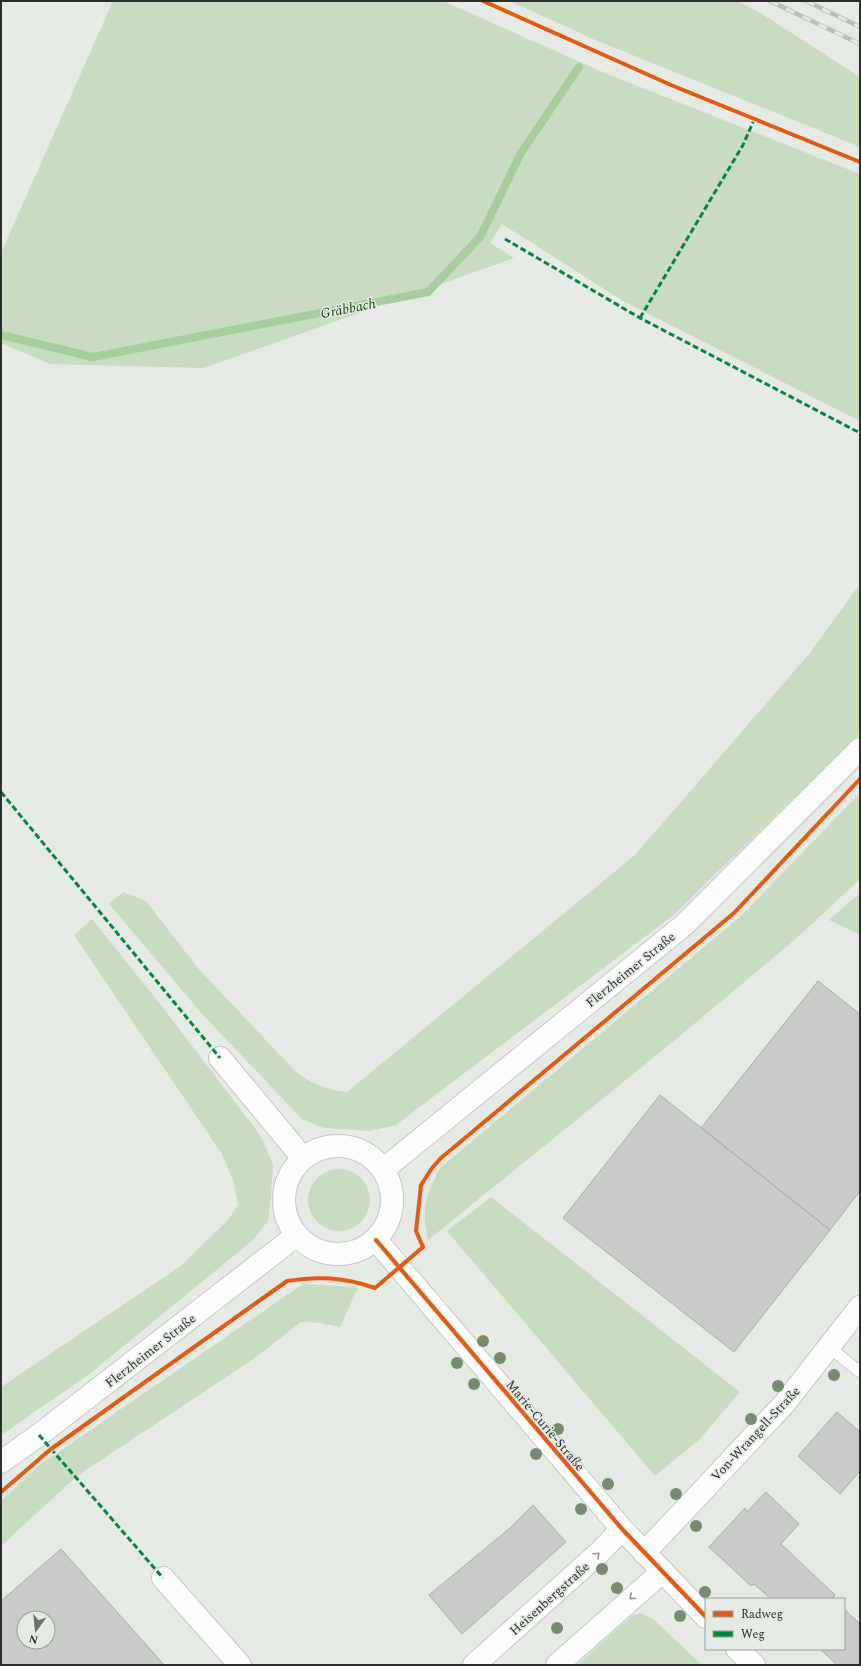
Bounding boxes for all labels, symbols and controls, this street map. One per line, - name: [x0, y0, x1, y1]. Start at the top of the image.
- water label: Gräbbach: [319, 293, 377, 324]
- street label: Flerzheimer Straße: [581, 927, 680, 1012]
- street label: Flerzheimer Straße: [101, 1309, 200, 1393]
- street label: Marie-Curie-Straße: [501, 1375, 590, 1476]
- street label: Von-Wrangell-Straße: [706, 1382, 805, 1486]
- one-way arrow: [592, 1552, 600, 1559]
- street label: Heisenbergstraße: [505, 1557, 594, 1640]
- one-way arrow: [630, 1593, 637, 1600]
- legend: [705, 1598, 845, 1650]
- text: Radweg: [741, 1605, 783, 1624]
- north arrow: [16, 1610, 56, 1650]
- text: Weg: [741, 1625, 765, 1644]
- text: N: [27, 1630, 40, 1649]

